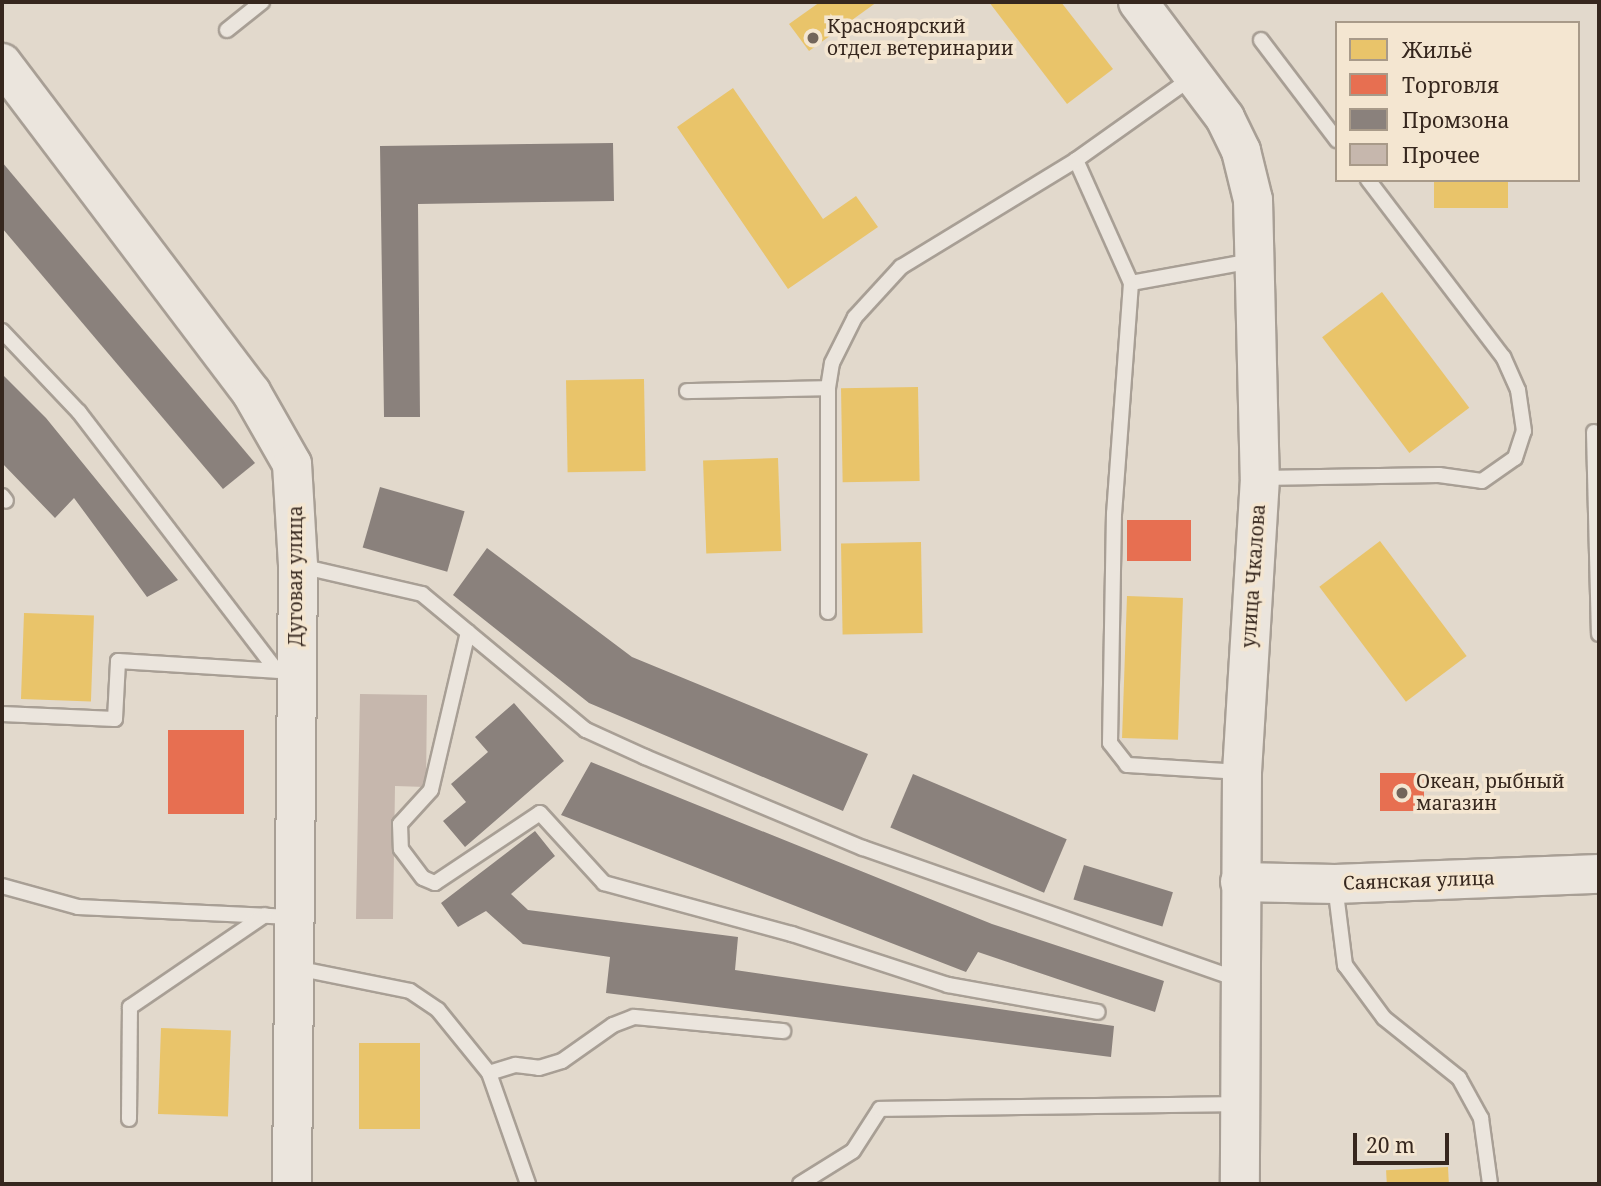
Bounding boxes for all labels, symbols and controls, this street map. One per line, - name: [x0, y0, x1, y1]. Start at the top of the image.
- place label: Красноярский отдел ветеринарии: [827, 16, 1014, 60]
- legend: [1335, 21, 1580, 182]
- marker: Красноярский отдел ветеринарии: [805, 30, 821, 46]
- text: Жильё: [1402, 36, 1472, 64]
- text: Торговля: [1402, 71, 1499, 99]
- text: Промзона: [1402, 106, 1510, 134]
- text: Прочее: [1402, 141, 1480, 169]
- street label: улица Чкалова: [1238, 503, 1270, 649]
- street label: Дуговая улица: [285, 506, 307, 646]
- place label: Океан, рыбный магазин: [1416, 771, 1565, 815]
- marker: Океан, рыбный магазин: [1394, 785, 1410, 801]
- street label: Саянская улица: [1343, 867, 1495, 895]
- scale bar: [1356, 1120, 1452, 1164]
- text: 20 m: [1366, 1131, 1415, 1159]

